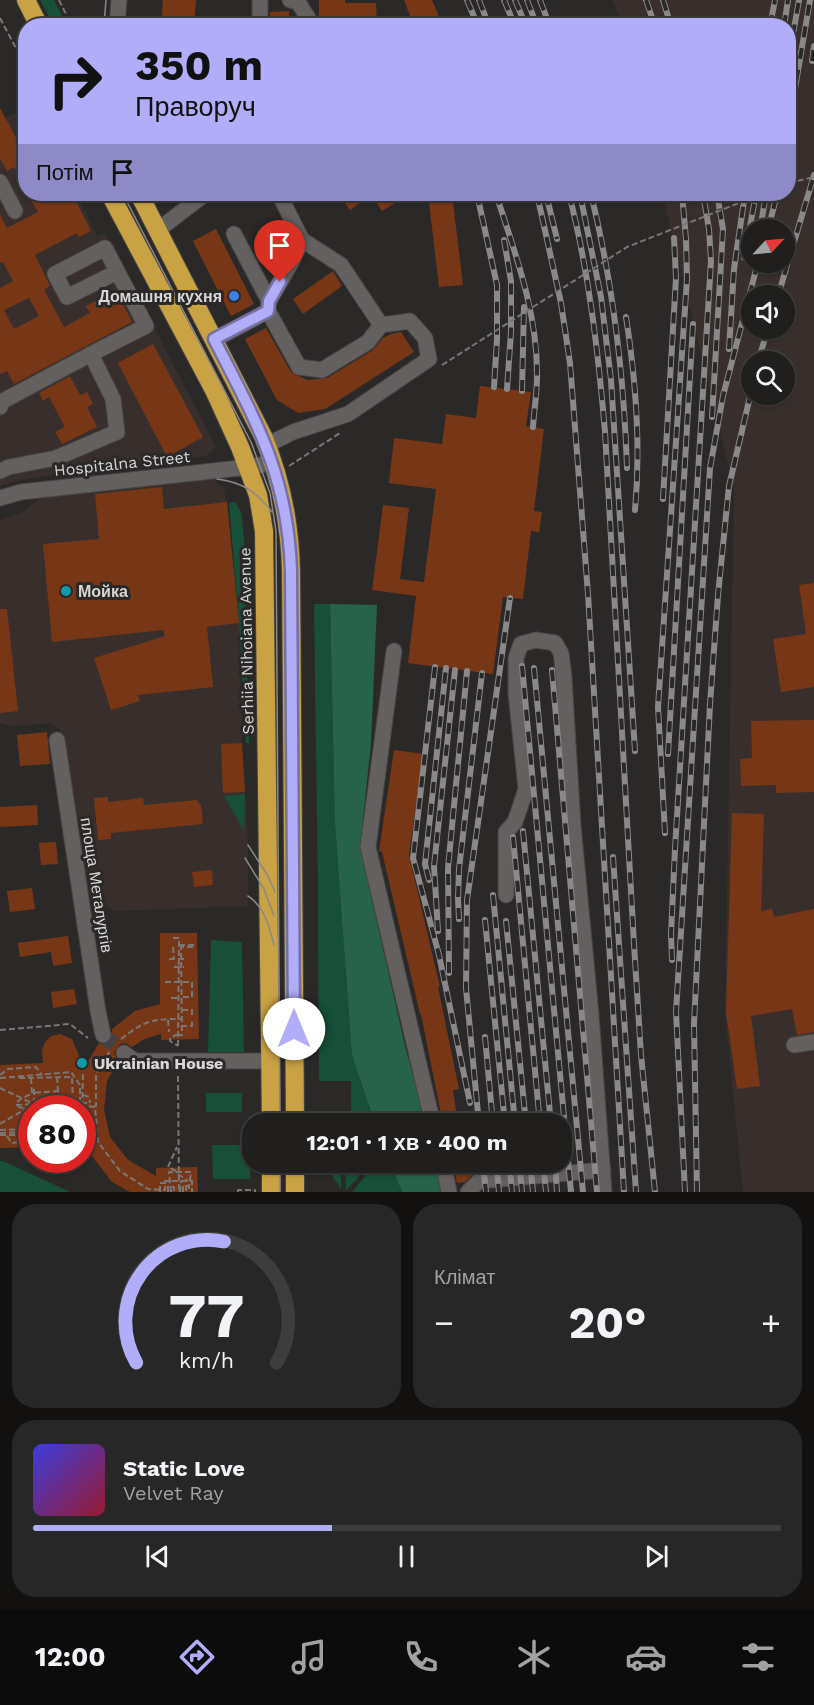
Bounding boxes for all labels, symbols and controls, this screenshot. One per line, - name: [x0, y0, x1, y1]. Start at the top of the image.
- text: 350 m: [135, 41, 263, 90]
- icon: right: [36, 42, 114, 120]
- text: Праворуч: [135, 91, 256, 123]
- icon: arrive: [106, 156, 139, 189]
- text: Потім: [36, 160, 94, 185]
- north arrow: [741, 219, 795, 273]
- map controls: [741, 219, 795, 405]
- pin: [254, 220, 305, 282]
- icon: arrive: [263, 229, 296, 262]
- button: sound: [741, 285, 795, 339]
- place label: Домашня кухня: [98, 287, 222, 306]
- marker: Домашня кухня: [227, 289, 241, 303]
- button: search: [741, 351, 795, 405]
- street label: Hospitalna Street: [53, 447, 191, 480]
- street label: Serhiia Nihoiana Avenue: [235, 547, 258, 735]
- place label: Мойка: [78, 582, 128, 601]
- marker: Мойка: [59, 584, 73, 598]
- street label: площа Металургів: [76, 816, 117, 954]
- position arrow: [262, 997, 326, 1061]
- place label: Ukrainian House: [94, 1054, 223, 1073]
- marker: Ukrainian House: [75, 1056, 89, 1070]
- speed limit sign: 80: [18, 1095, 96, 1173]
- text: 12:01 · 1 хв · 400 m: [306, 1130, 508, 1155]
- text: Клімат: [434, 1265, 495, 1289]
- text: 77: [169, 1279, 244, 1352]
- text: 20°: [568, 1296, 647, 1349]
- text: −: [434, 1303, 454, 1342]
- text: +: [761, 1303, 781, 1342]
- text: km/h: [179, 1348, 234, 1373]
- text: Static Love: [123, 1456, 245, 1481]
- text: Velvet Ray: [123, 1481, 224, 1505]
- icon: previous: [141, 1540, 174, 1573]
- icon: pause: [390, 1540, 423, 1573]
- icon: next: [640, 1540, 673, 1573]
- icon: directions: [176, 1636, 218, 1678]
- icon: music: [288, 1636, 330, 1678]
- icon: phone: [400, 1636, 442, 1678]
- icon: climate: [513, 1636, 555, 1678]
- icon: car: [625, 1636, 667, 1678]
- icon: filters: [737, 1636, 779, 1678]
- text: 12:00: [35, 1641, 106, 1673]

